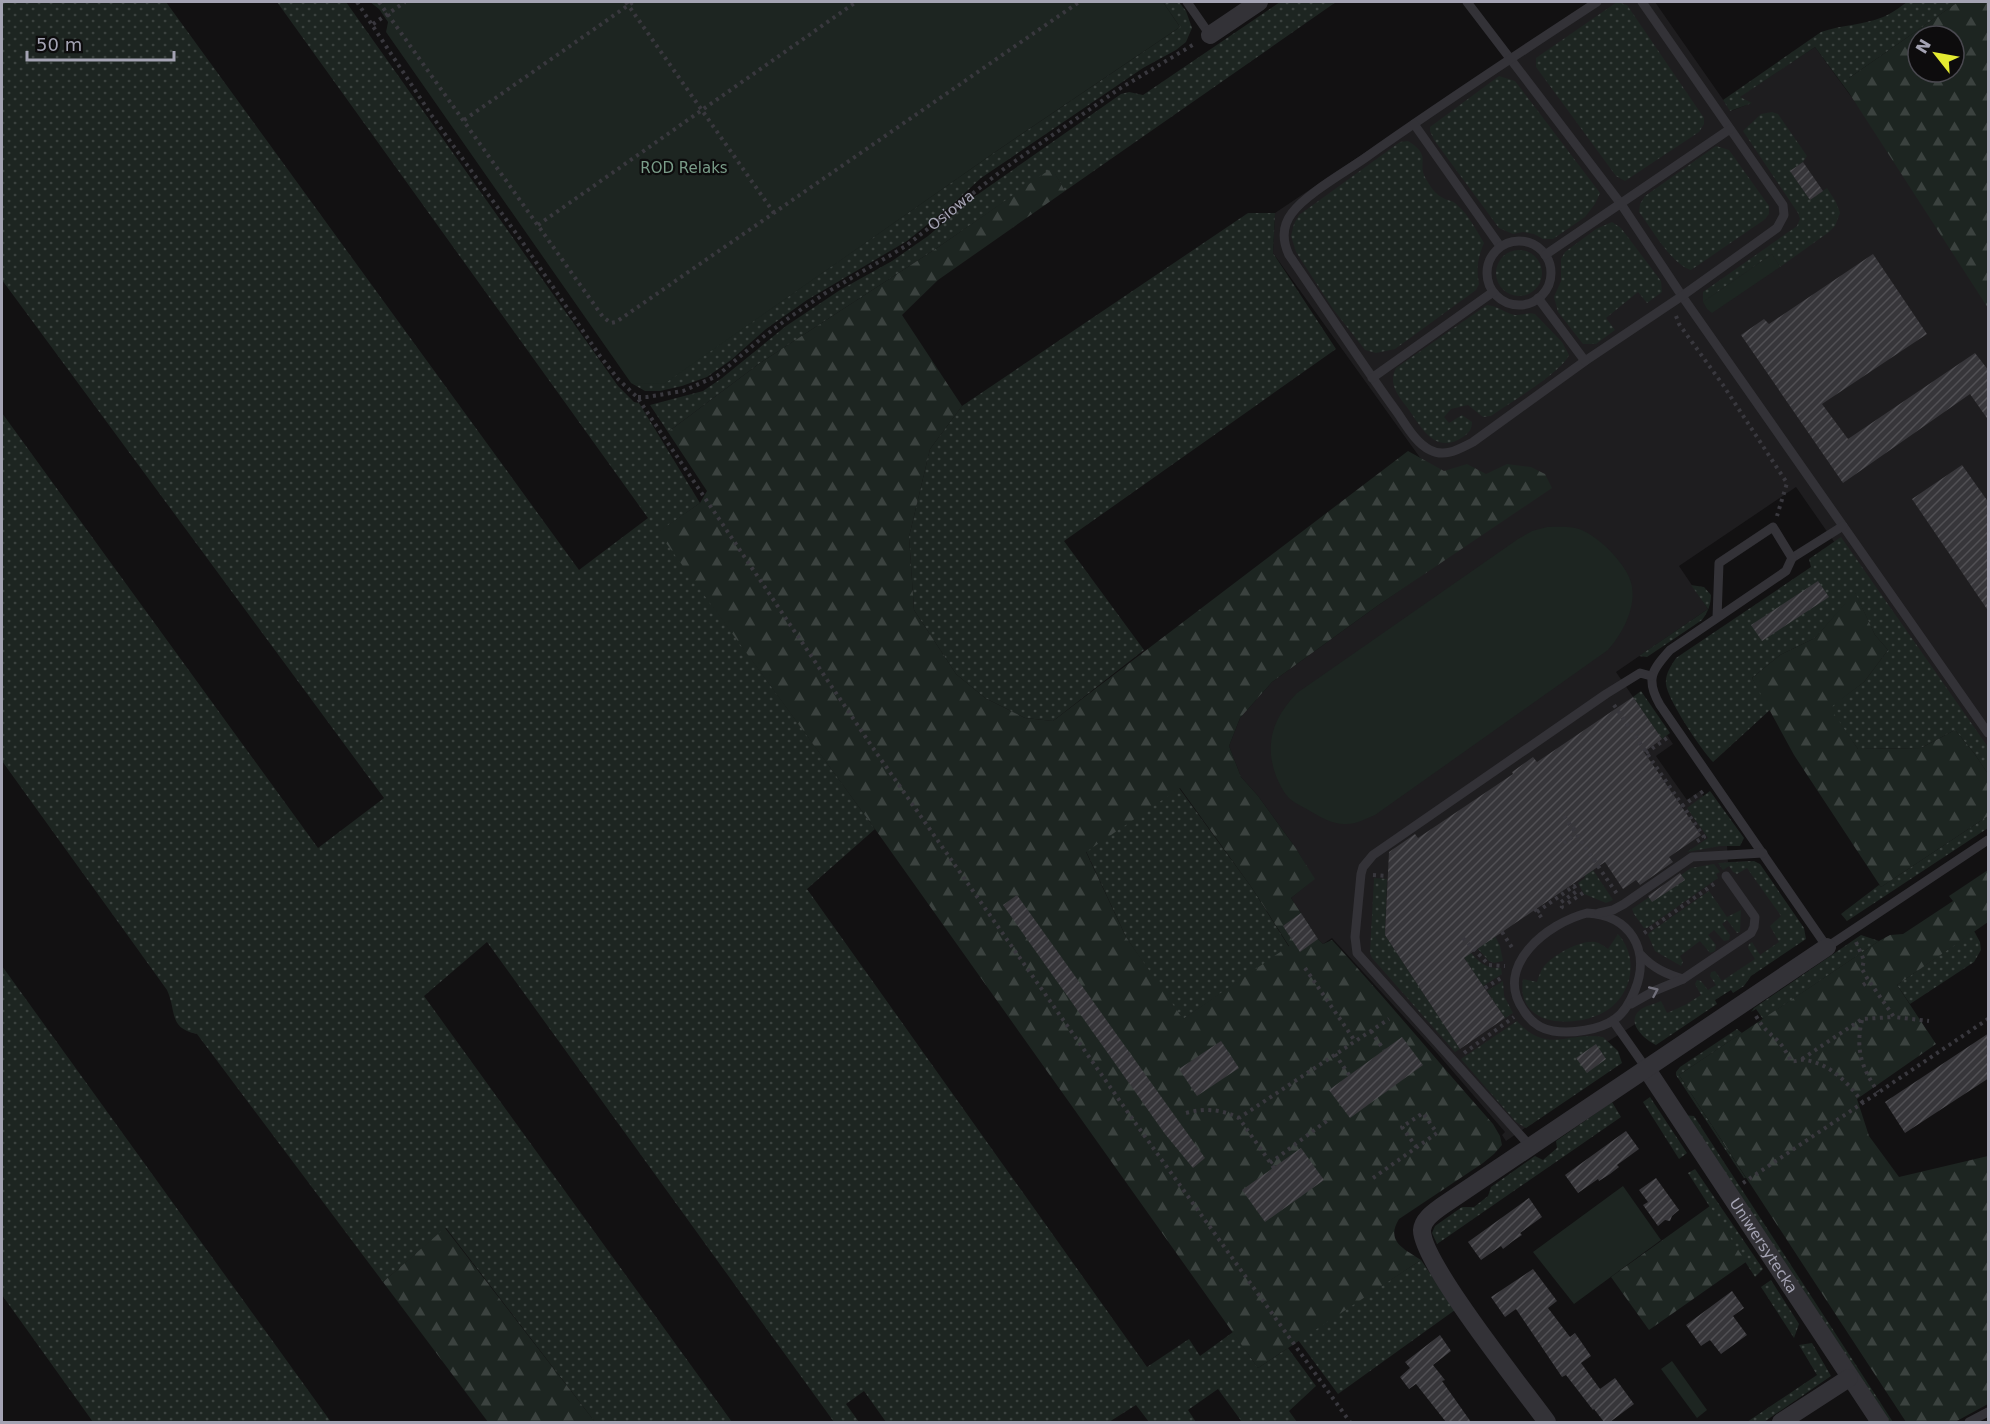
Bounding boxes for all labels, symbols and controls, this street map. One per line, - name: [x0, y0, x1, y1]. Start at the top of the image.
- scale bar: [27, 24, 174, 62]
- north arrow: [1906, 24, 1966, 84]
- text: 50 m: [36, 34, 82, 55]
- text: N: [1912, 36, 1935, 57]
- park label: ROD Relaks: [640, 159, 728, 177]
- street label: Osiowa: [924, 187, 978, 234]
- one-way arrow: [1648, 986, 1659, 998]
- street label: Uniwersytecka: [1726, 1195, 1801, 1297]

